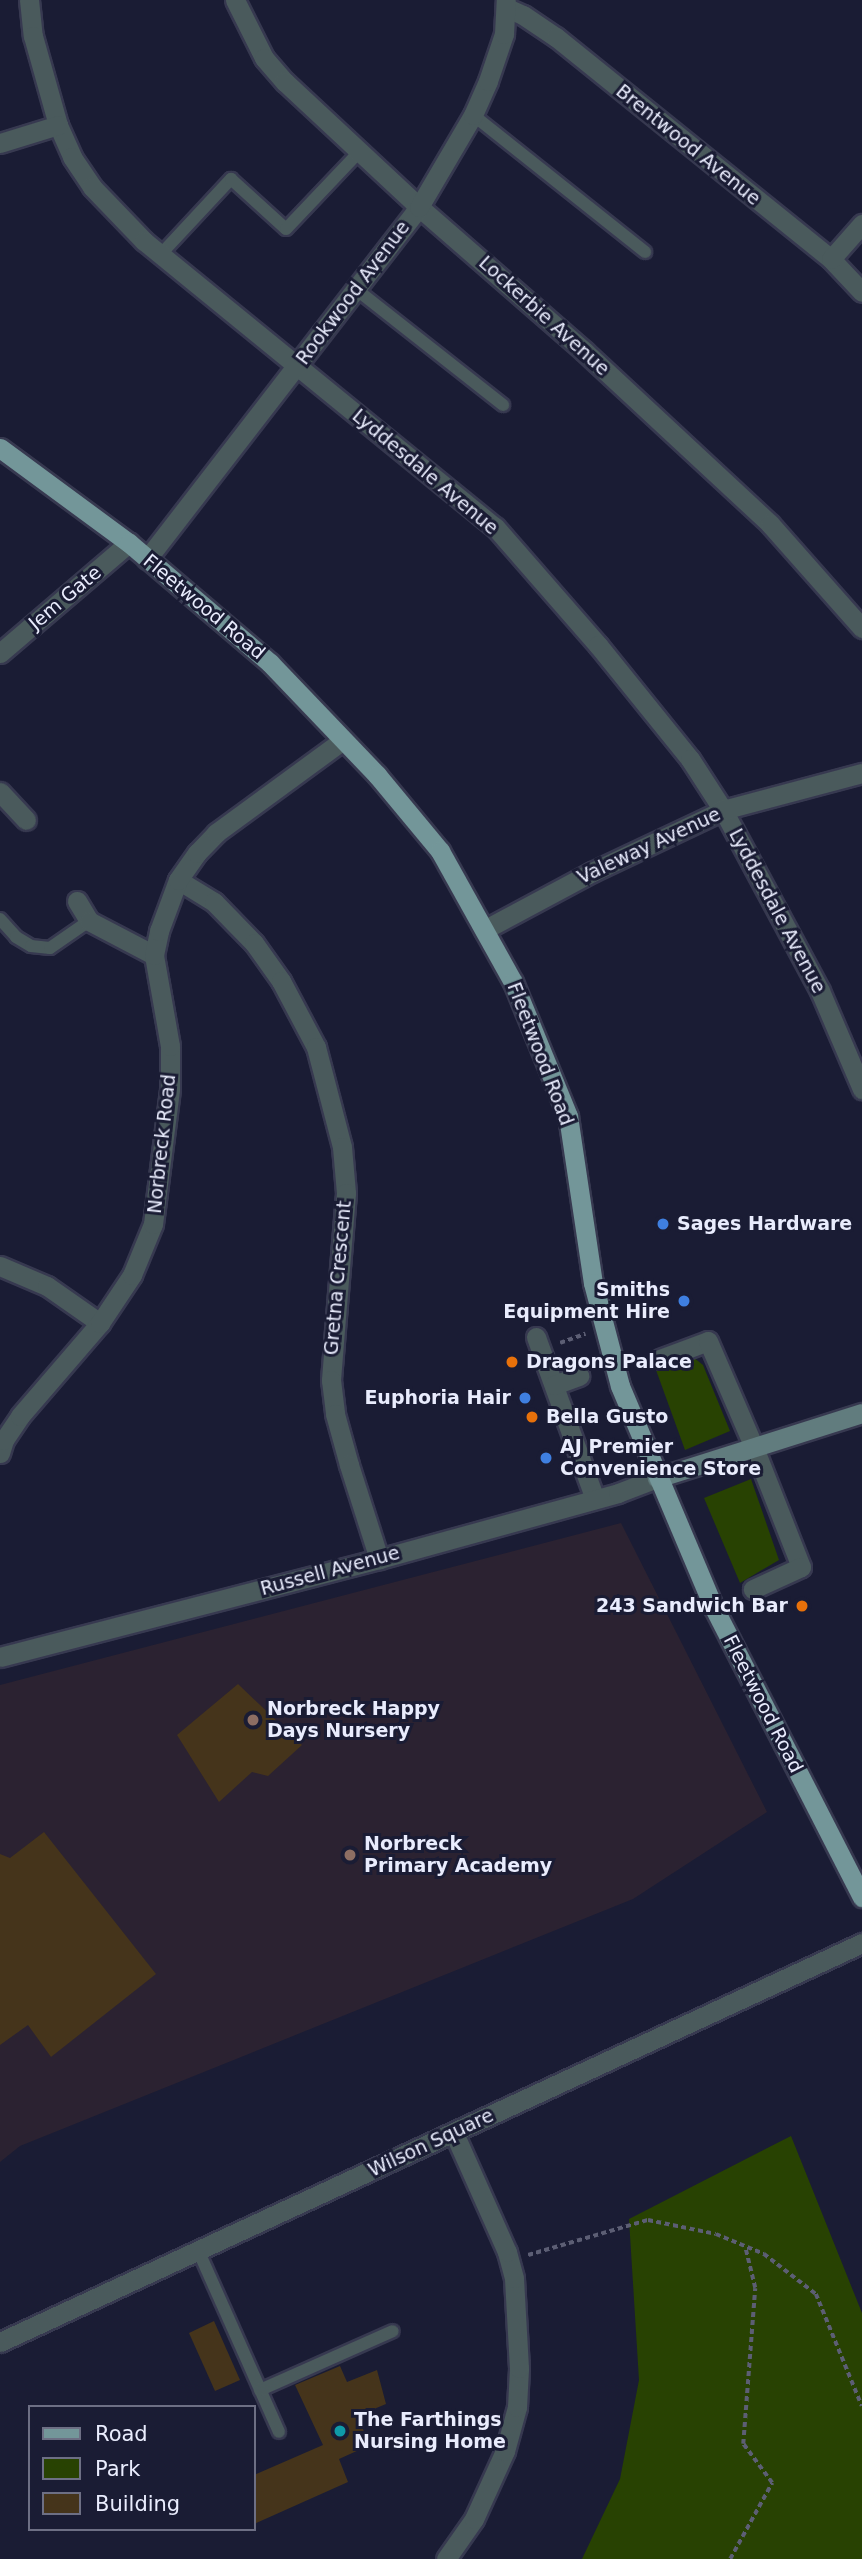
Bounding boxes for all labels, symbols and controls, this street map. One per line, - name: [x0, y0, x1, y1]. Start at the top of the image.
- street label: Brentwood Avenue: [611, 80, 765, 210]
- street label: Rookwood Avenue: [292, 217, 414, 369]
- street label: Lockerbie Avenue: [474, 251, 614, 381]
- street label: Lyddesdale Avenue: [348, 404, 502, 540]
- street label: Fleetwood Road: [139, 550, 269, 664]
- street label: Jem Gate: [24, 561, 106, 635]
- street label: Valeway Avenue: [574, 803, 724, 889]
- street label: Lyddesdale Avenue: [724, 825, 830, 997]
- street label: Fleetwood Road: [502, 979, 578, 1129]
- street label: Norbreck Road: [143, 1073, 181, 1215]
- street label: Gretna Crescent: [320, 1200, 356, 1356]
- place label: Sages Hardware: [677, 1213, 852, 1235]
- marker: Sages Hardware: [655, 1216, 671, 1232]
- place label: Smiths Equipment Hire: [503, 1279, 670, 1323]
- marker: Smiths Equipment Hire: [676, 1293, 692, 1309]
- place label: Dragons Palace: [526, 1351, 692, 1373]
- marker: Dragons Palace: [504, 1354, 520, 1370]
- place label: Euphoria Hair: [364, 1387, 511, 1409]
- marker: Euphoria Hair: [517, 1390, 533, 1406]
- place label: Bella Gusto: [546, 1406, 668, 1428]
- marker: Bella Gusto: [524, 1409, 540, 1425]
- place label: AJ Premier Convenience Store: [560, 1436, 761, 1480]
- marker: AJ Premier Convenience Store: [538, 1450, 554, 1466]
- street label: Russell Avenue: [258, 1541, 402, 1601]
- place label: 243 Sandwich Bar: [596, 1595, 788, 1617]
- marker: 243 Sandwich Bar: [794, 1598, 810, 1614]
- street label: Fleetwood Road: [718, 1631, 808, 1777]
- place label: Norbreck Happy Days Nursery: [267, 1698, 440, 1742]
- marker: Norbreck Happy Days Nursery: [245, 1712, 261, 1728]
- place label: Norbreck Primary Academy: [364, 1833, 552, 1877]
- marker: Norbreck Primary Academy: [342, 1847, 358, 1863]
- street label: Wilson Square: [365, 2104, 497, 2182]
- legend: [28, 2405, 256, 2531]
- place label: The Farthings Nursing Home: [354, 2409, 506, 2453]
- text: Road: [95, 2422, 148, 2446]
- marker: The Farthings Nursing Home: [332, 2423, 348, 2439]
- text: Park: [95, 2457, 140, 2481]
- text: Building: [95, 2492, 180, 2516]

